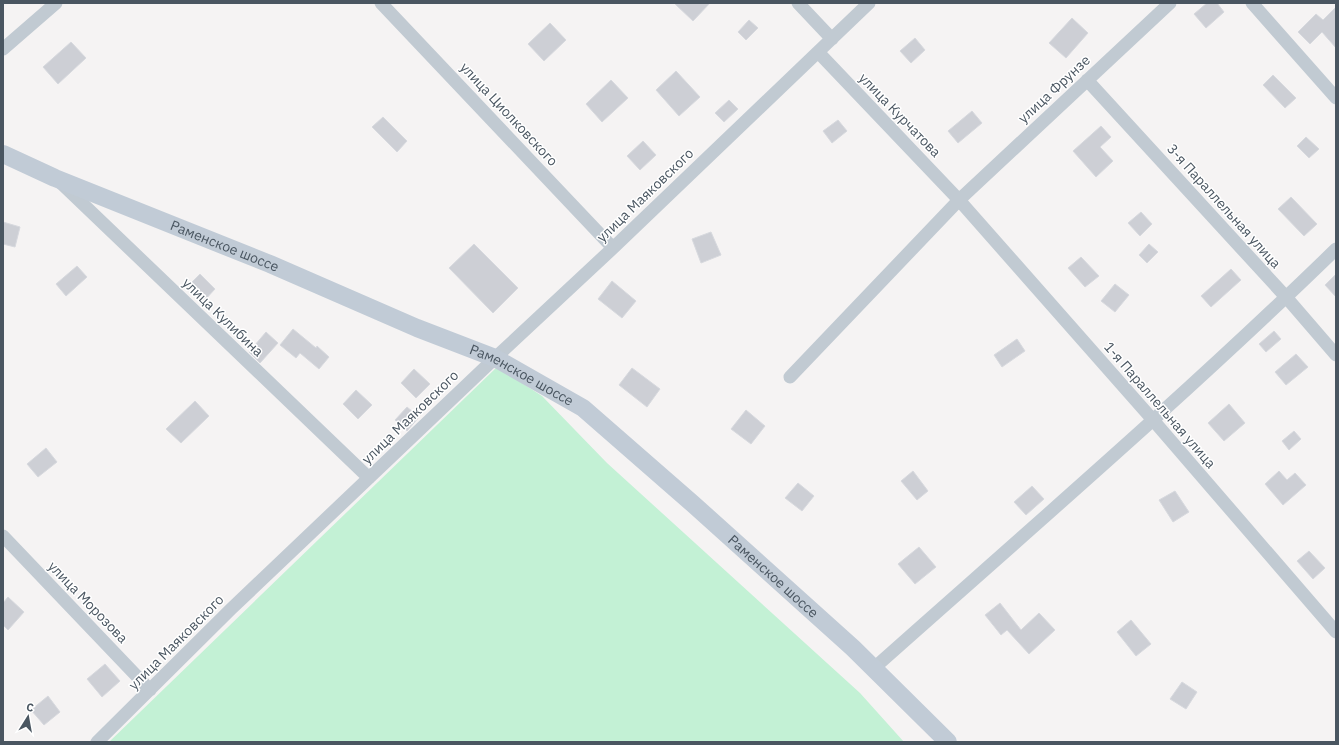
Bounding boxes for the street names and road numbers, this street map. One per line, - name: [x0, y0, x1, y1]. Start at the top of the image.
- street label: улица Фрунзе: [1014, 51, 1094, 127]
- street label: улица Циолковского: [456, 58, 562, 170]
- street label: улица Курчатова: [855, 69, 945, 161]
- street label: 3-я Параллельная улица: [1163, 140, 1285, 272]
- street label: улица Маяковского: [593, 144, 697, 246]
- street label: Раменское шоссе: [168, 216, 282, 276]
- street label: улица Кулибина: [179, 274, 268, 361]
- street label: 1-я Параллельная улица: [1100, 338, 1220, 472]
- street label: Раменское шоссе: [467, 340, 577, 410]
- street label: улица Маяковского: [358, 366, 462, 468]
- street label: Раменское шоссе: [724, 531, 823, 622]
- street label: улица Морозова: [44, 557, 132, 647]
- street label: улица Маяковского: [125, 590, 228, 693]

